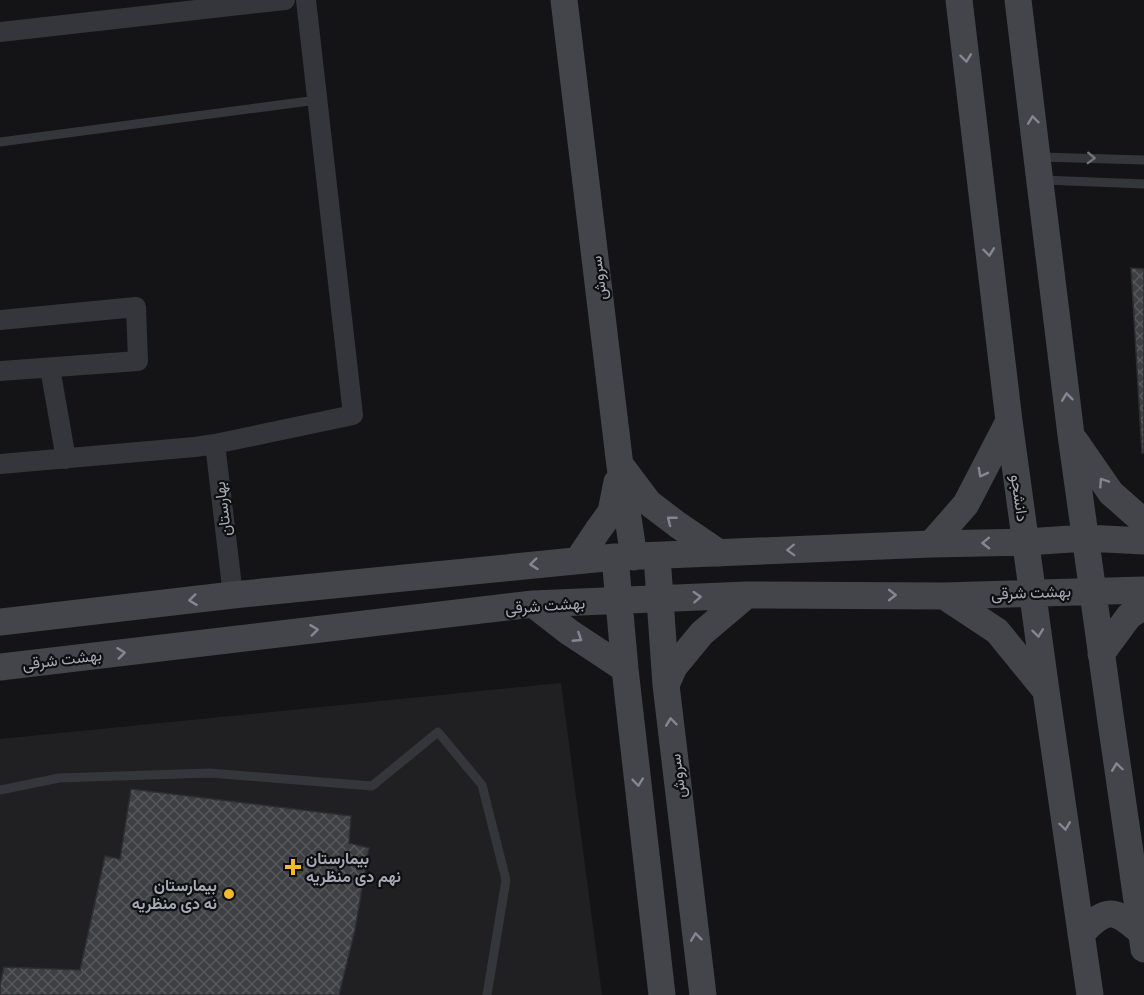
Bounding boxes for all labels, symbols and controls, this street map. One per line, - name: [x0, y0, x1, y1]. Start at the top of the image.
- one-way arrow: [959, 54, 972, 63]
- one-way arrow: [1027, 115, 1039, 125]
- one-way arrow: [1086, 152, 1095, 165]
- one-way arrow: [982, 247, 994, 256]
- street label: سروش: [586, 255, 612, 301]
- one-way arrow: [1061, 392, 1073, 401]
- one-way arrow: [978, 467, 989, 478]
- street label: دانشجو: [1006, 473, 1032, 523]
- one-way arrow: [1100, 478, 1111, 489]
- street label: بهارستان: [210, 480, 236, 537]
- one-way arrow: [667, 516, 678, 527]
- one-way arrow: [981, 537, 990, 549]
- one-way arrow: [787, 543, 796, 556]
- one-way arrow: [529, 557, 538, 570]
- street label: بهشت شرقی: [991, 582, 1071, 604]
- one-way arrow: [887, 589, 896, 601]
- one-way arrow: [692, 590, 701, 603]
- one-way arrow: [189, 593, 198, 605]
- street label: بهشت شرقی: [504, 593, 586, 619]
- one-way arrow: [310, 624, 319, 637]
- one-way arrow: [1032, 628, 1044, 637]
- one-way arrow: [571, 631, 582, 642]
- street label: بهشت شرقی: [21, 645, 103, 675]
- one-way arrow: [116, 647, 125, 659]
- one-way arrow: [665, 718, 678, 727]
- street label: سروش: [665, 753, 691, 799]
- one-way arrow: [1112, 762, 1124, 771]
- one-way arrow: [631, 778, 644, 787]
- one-way arrow: [1059, 821, 1071, 830]
- place label: بیمارستان نهم دی منظریه: [306, 849, 401, 887]
- marker: بیمارستان نهم دی منظریه: [284, 858, 302, 876]
- place label: بیمارستان نه دی منظریه: [132, 876, 217, 914]
- marker: بیمارستان نه دی منظریه: [222, 887, 236, 901]
- one-way arrow: [690, 932, 703, 941]

